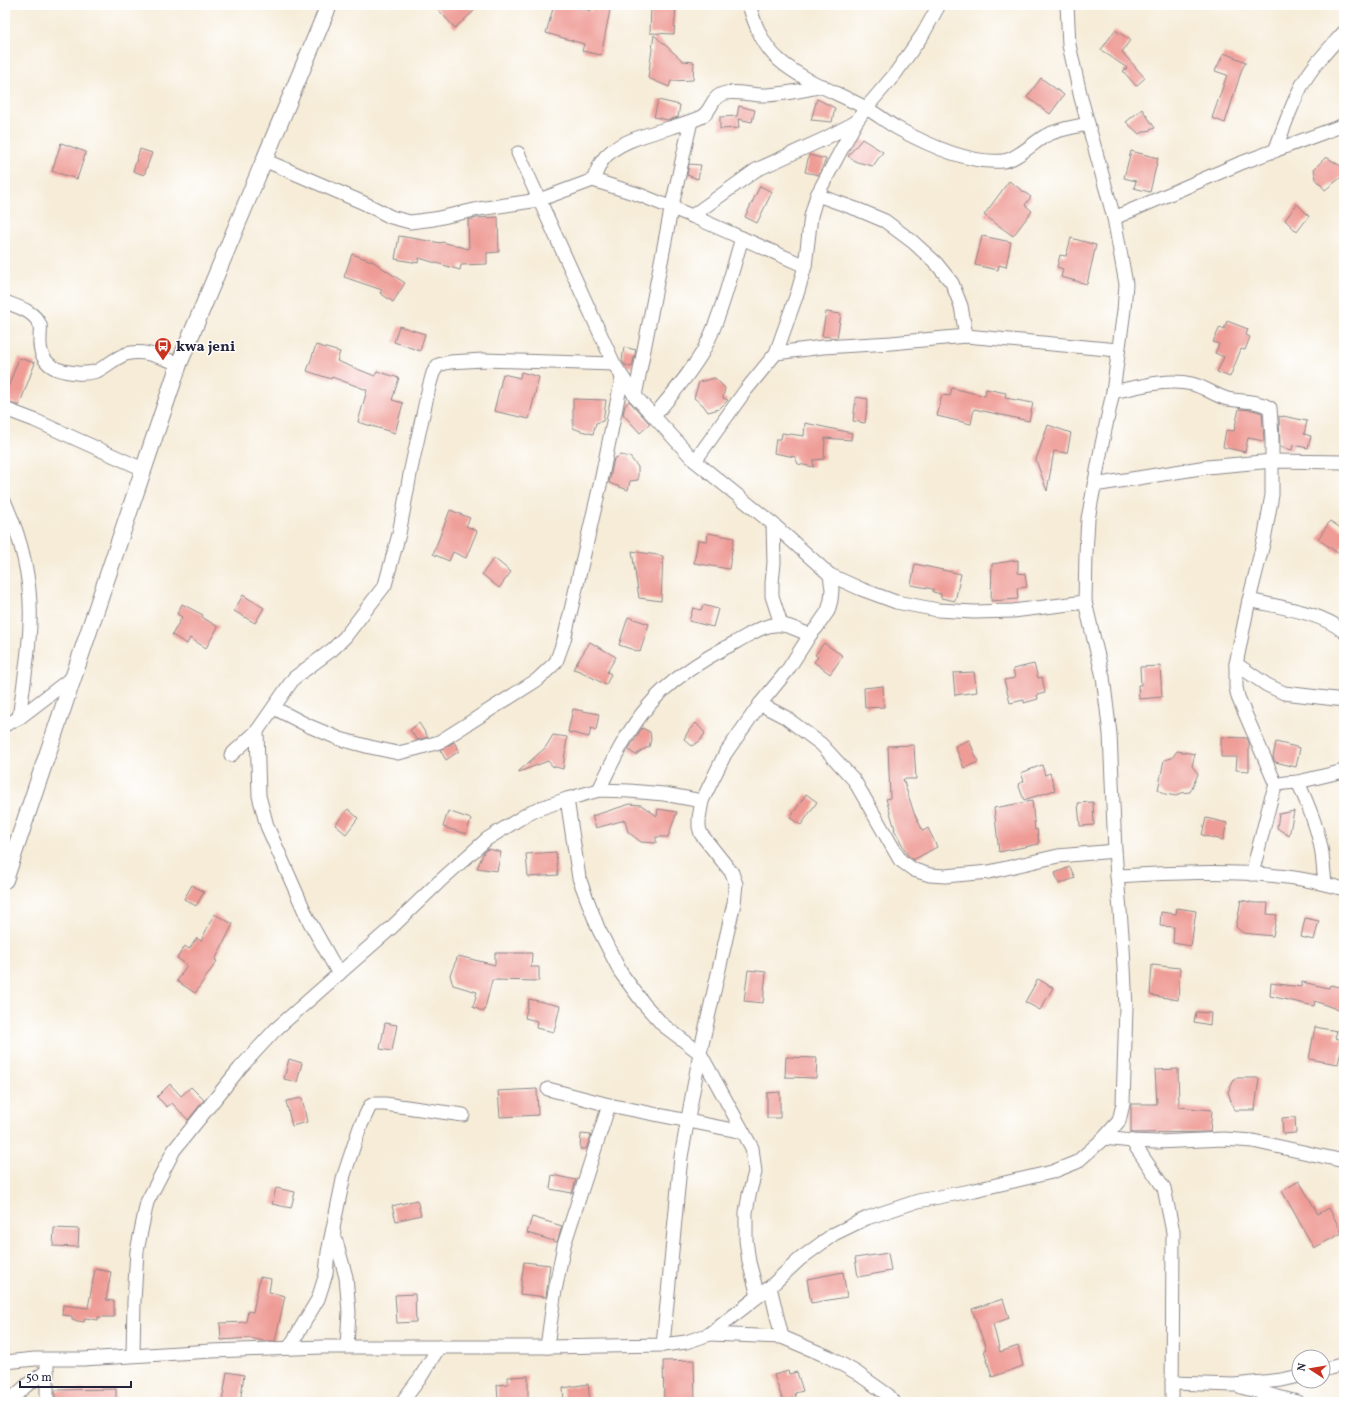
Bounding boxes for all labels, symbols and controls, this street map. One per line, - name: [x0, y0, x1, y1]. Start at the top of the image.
- bus stop icon: kwa jeni: [153, 336, 173, 361]
- place label: kwa jeni: [176, 337, 235, 358]
- north arrow: [1291, 1349, 1331, 1389]
- text: N: [1295, 1362, 1311, 1373]
- scale bar: [20, 1363, 131, 1389]
- text: 50 m: [26, 1370, 52, 1386]

